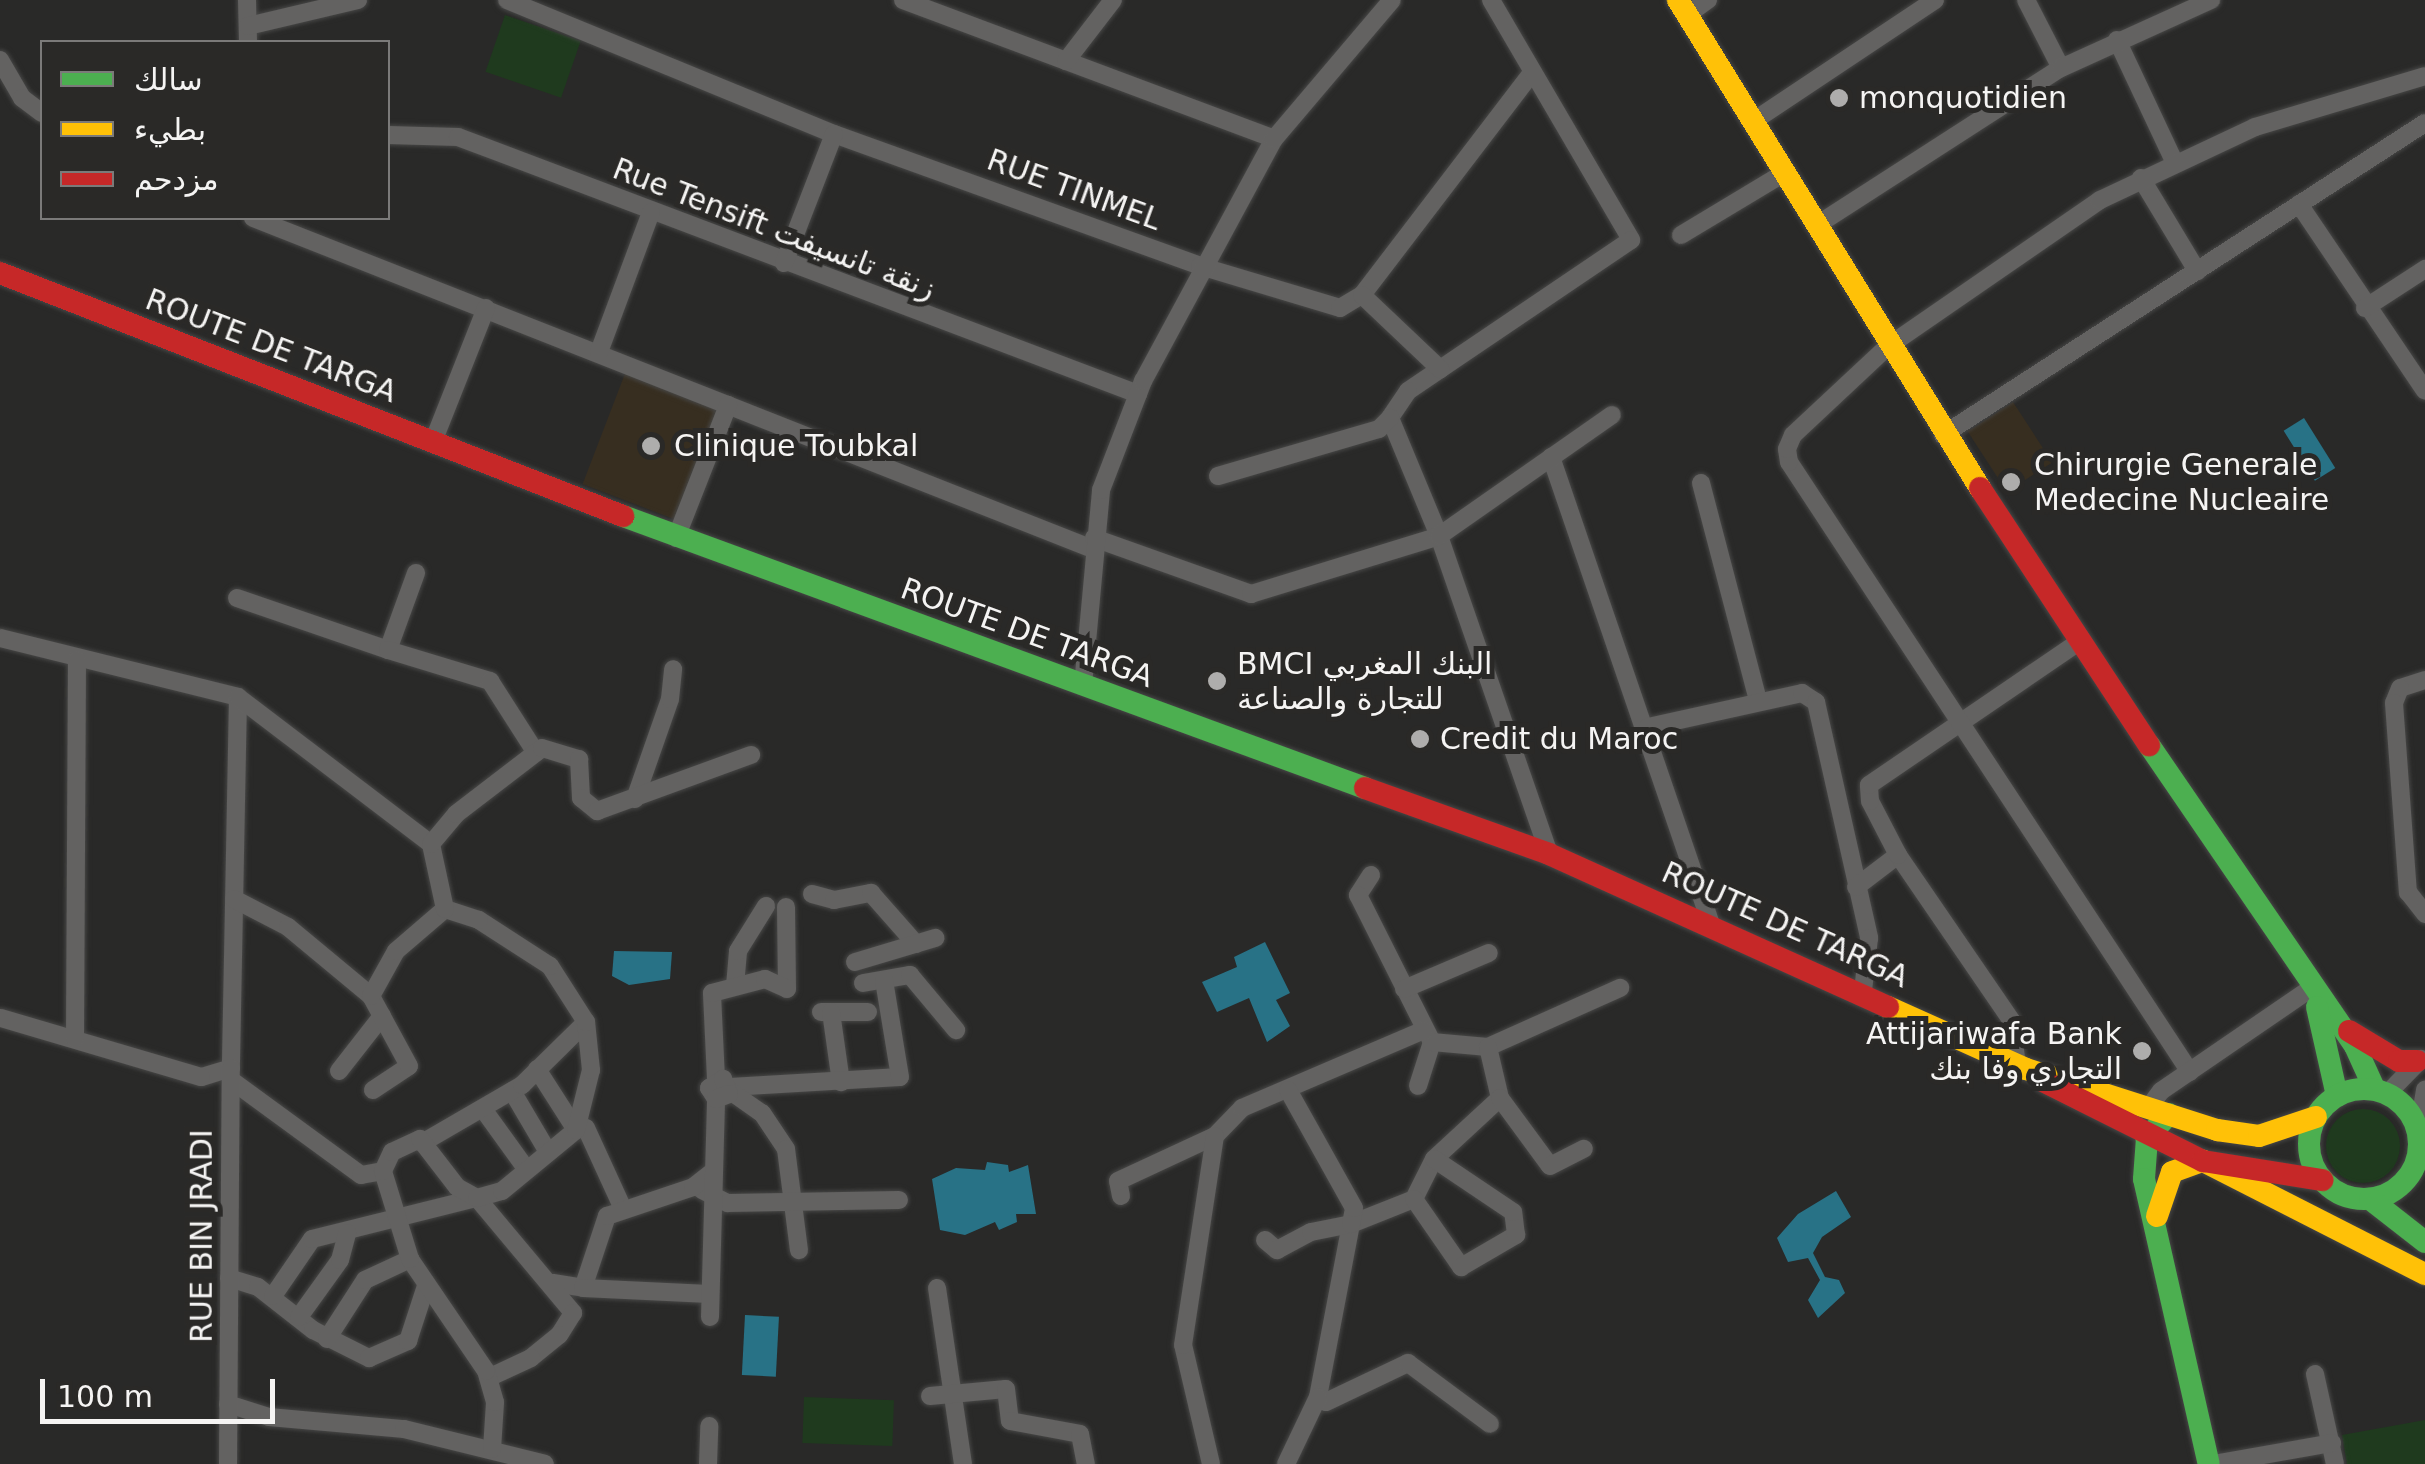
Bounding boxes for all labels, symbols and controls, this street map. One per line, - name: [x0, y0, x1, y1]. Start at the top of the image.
- legend: [40, 40, 390, 220]
- text: سالك: [134, 62, 203, 97]
- place label: monquotidien: [1859, 80, 2067, 116]
- marker: monquotidien: [1828, 87, 1850, 109]
- text: بطيء: [134, 112, 206, 147]
- street label: RUE TINMEL: [982, 142, 1166, 238]
- street label: Rue Tensift زنقة تانسيفت: [608, 151, 940, 307]
- text: مزدحم: [134, 162, 219, 197]
- street label: ROUTE DE TARGA: [140, 282, 402, 410]
- place label: Clinique Toubkal: [674, 428, 918, 464]
- marker: Clinique Toubkal: [638, 433, 664, 459]
- place label: Chirurgie Generale Medecine Nucleaire: [2034, 447, 2329, 518]
- marker: Chirurgie Generale Medecine Nucleaire: [1998, 469, 2024, 495]
- street label: ROUTE DE TARGA: [896, 571, 1158, 695]
- place label: BMCI البنك المغربي للتجارة والصناعة: [1237, 646, 1492, 716]
- marker: BMCI البنك المغربي للتجارة والصناعة: [1206, 670, 1228, 692]
- place label: Credit du Maroc: [1440, 721, 1678, 757]
- marker: Credit du Maroc: [1409, 728, 1431, 750]
- street label: ROUTE DE TARGA: [1656, 854, 1914, 996]
- place label: Attijariwafa Bank التجاري وفا بنك: [1866, 1016, 2122, 1086]
- marker: Attijariwafa Bank التجاري وفا بنك: [2131, 1040, 2153, 1062]
- street label: RUE BIN JRADI: [184, 1129, 220, 1343]
- scale bar: [45, 1359, 280, 1421]
- text: 100 m: [57, 1379, 153, 1414]

